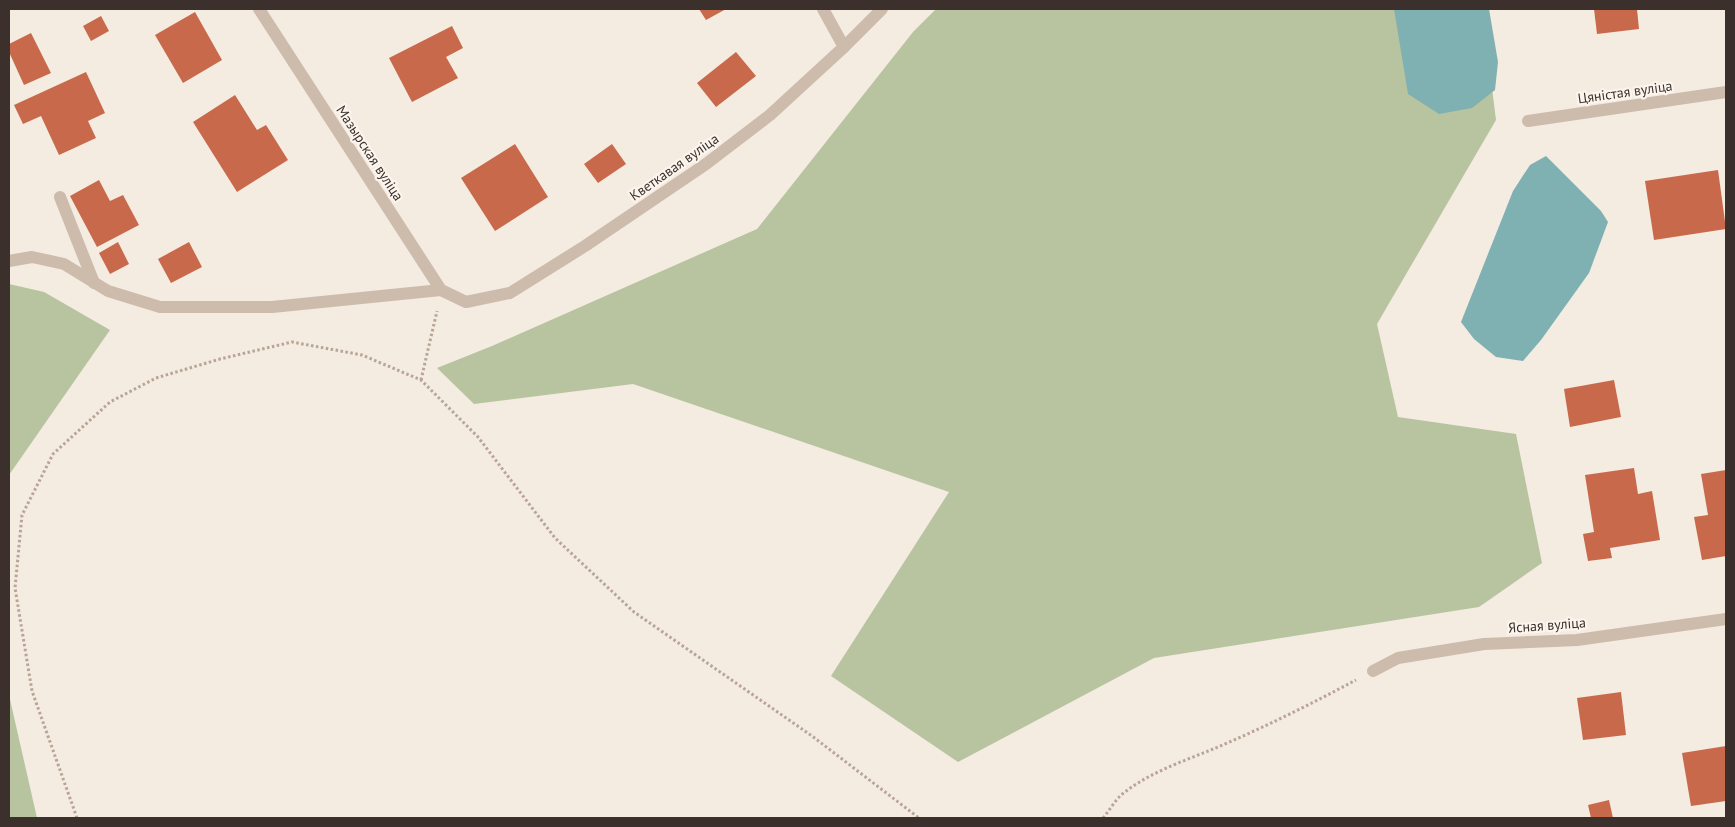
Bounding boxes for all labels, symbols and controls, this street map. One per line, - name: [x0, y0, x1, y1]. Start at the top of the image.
- street label: Цяністая вуліца: [1577, 76, 1673, 108]
- street label: Мазырская вуліца: [332, 102, 408, 204]
- street label: Кветкавая вуліца: [626, 130, 722, 204]
- street label: Ясная вуліца: [1508, 613, 1587, 637]

